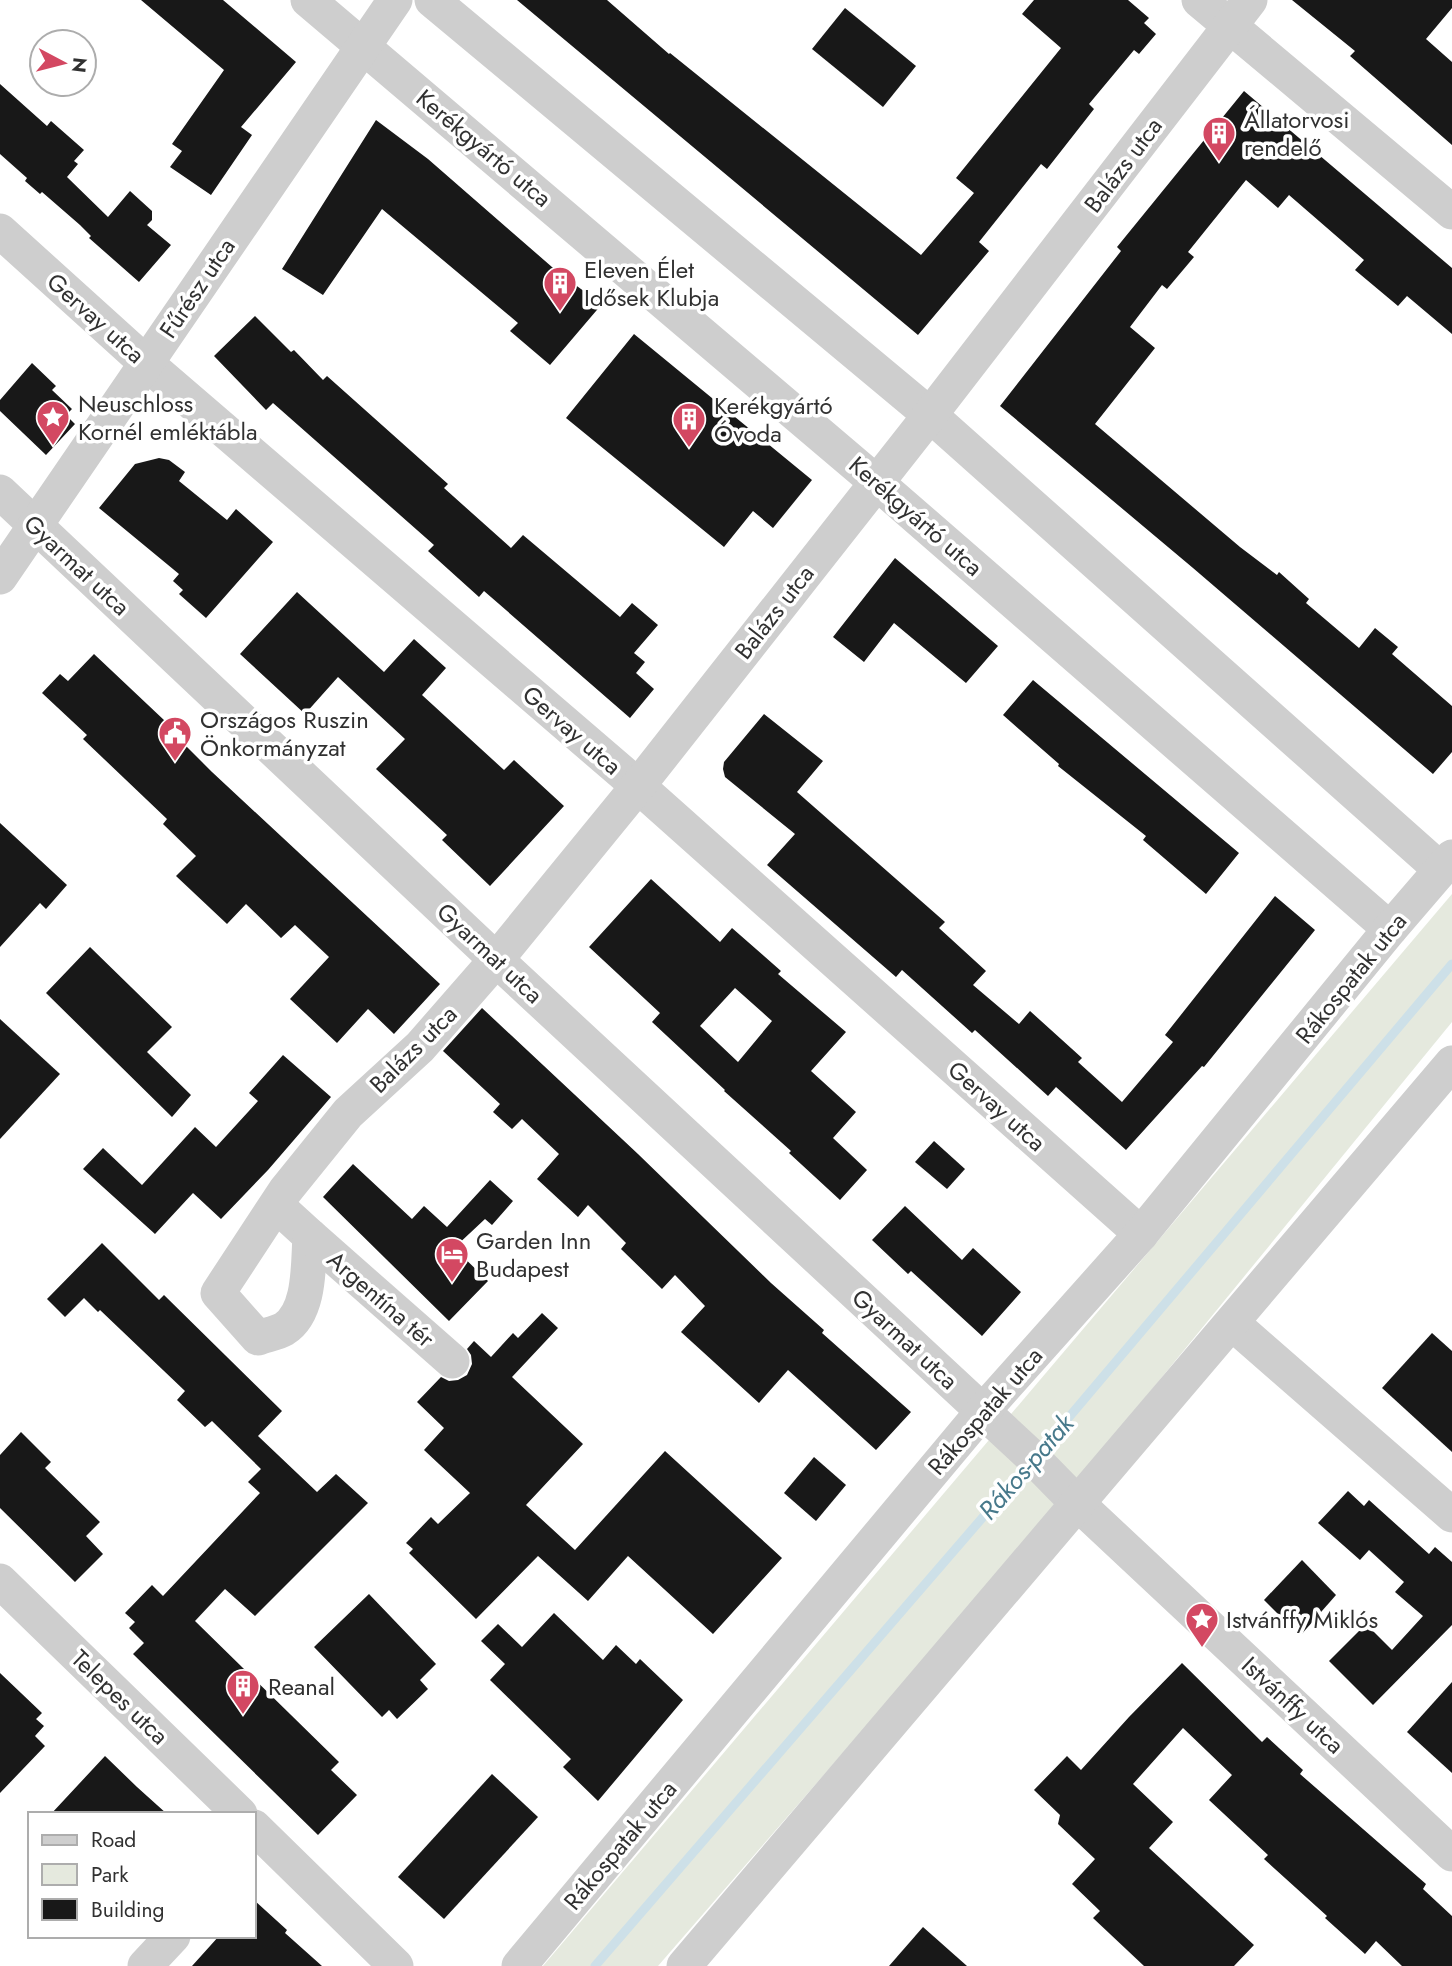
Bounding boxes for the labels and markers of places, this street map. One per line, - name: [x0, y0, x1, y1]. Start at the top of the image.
- place label: Állatorvosi rendelő: [1244, 102, 1349, 165]
- building icon: Állatorvosi rendelő: [1200, 114, 1238, 163]
- place label: Eleven Élet Idősek Klubja: [584, 252, 719, 315]
- building icon: Eleven Élet Idősek Klubja: [541, 264, 579, 313]
- place label: Neuschloss Kornél emléktábla: [78, 386, 258, 449]
- place label: Kerékgyártó Óvoda: [714, 388, 833, 451]
- place icon: Neuschloss Kornél emléktábla: [34, 398, 72, 447]
- building icon: Kerékgyártó Óvoda: [670, 400, 708, 449]
- place label: Országos Ruszin Önkormányzat: [200, 702, 369, 765]
- public building icon: Országos Ruszin Önkormányzat: [156, 714, 194, 763]
- place label: Garden Inn Budapest: [476, 1223, 591, 1286]
- hotel icon: Garden Inn Budapest: [433, 1235, 471, 1284]
- place icon: Istvánffy Miklós: [1183, 1600, 1221, 1649]
- place label: Istvánffy Miklós: [1226, 1602, 1378, 1637]
- building icon: Reanal: [224, 1667, 262, 1716]
- place label: Reanal: [268, 1669, 335, 1704]

